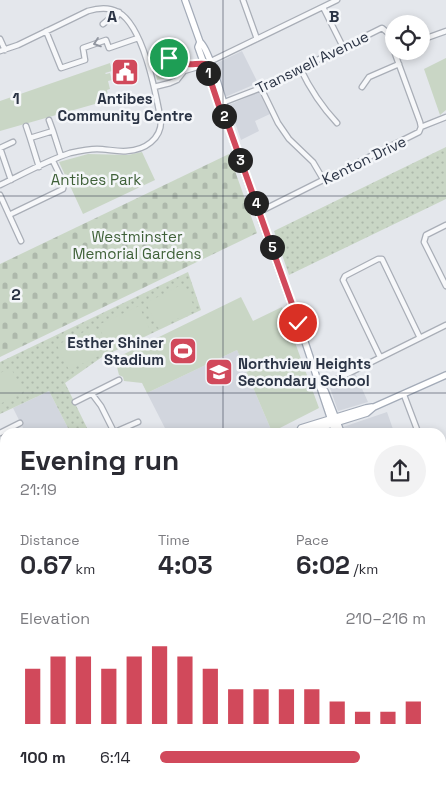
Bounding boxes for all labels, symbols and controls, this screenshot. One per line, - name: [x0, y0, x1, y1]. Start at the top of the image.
- text: A: [107, 6, 117, 27]
- text: B: [329, 6, 339, 27]
- map controls: [385, 15, 430, 60]
- button: locate: [385, 15, 430, 60]
- street label: Transwell Avenue: [252, 26, 372, 98]
- one-way arrow: [93, 37, 102, 47]
- pin: [148, 37, 190, 79]
- icon: arrive: [155, 44, 183, 72]
- public building icon: Antibes Community Centre: [110, 57, 140, 87]
- pin: 1: [196, 60, 220, 86]
- text: 1: [205, 64, 212, 82]
- text: 1: [12, 88, 20, 109]
- place label: Antibes Community Centre: [57, 89, 193, 125]
- pin: 2: [212, 104, 236, 128]
- text: 2: [220, 107, 229, 125]
- street label: Kenton Drive: [319, 131, 409, 189]
- pin: 3: [228, 148, 252, 172]
- text: 3: [236, 151, 245, 169]
- park label: Antibes Park: [51, 170, 141, 189]
- pin: 4: [244, 190, 268, 216]
- text: 4: [252, 194, 261, 212]
- park label: Westminster Memorial Gardens: [72, 227, 202, 263]
- pin: 5: [260, 234, 284, 260]
- text: 5: [268, 238, 277, 256]
- text: 2: [11, 284, 21, 305]
- pin: [277, 302, 319, 344]
- icon: check: [284, 309, 312, 337]
- place label: Esther Shiner Stadium: [67, 333, 164, 369]
- sports icon: Esther Shiner Stadium: [168, 336, 198, 366]
- place label: Northview Heights Secondary School: [238, 354, 371, 390]
- school or university icon: Northview Heights Secondary School: [204, 357, 234, 387]
- text: Evening run: [20, 442, 179, 478]
- button: share: [374, 445, 426, 497]
- text: 21:19: [20, 479, 57, 500]
- text: Distance: [20, 531, 80, 549]
- text: Time: [158, 531, 190, 549]
- text: Pace: [296, 531, 329, 549]
- text: 0.67: [20, 549, 72, 581]
- text: 4:03: [158, 549, 213, 581]
- text: 6:02: [296, 549, 350, 581]
- text: km: [72, 560, 95, 578]
- text: /km: [350, 560, 378, 578]
- text: Elevation: [20, 608, 90, 629]
- text: 210–216 m: [346, 608, 426, 629]
- text: 100 m: [20, 747, 66, 768]
- text: 6:14: [100, 747, 131, 768]

